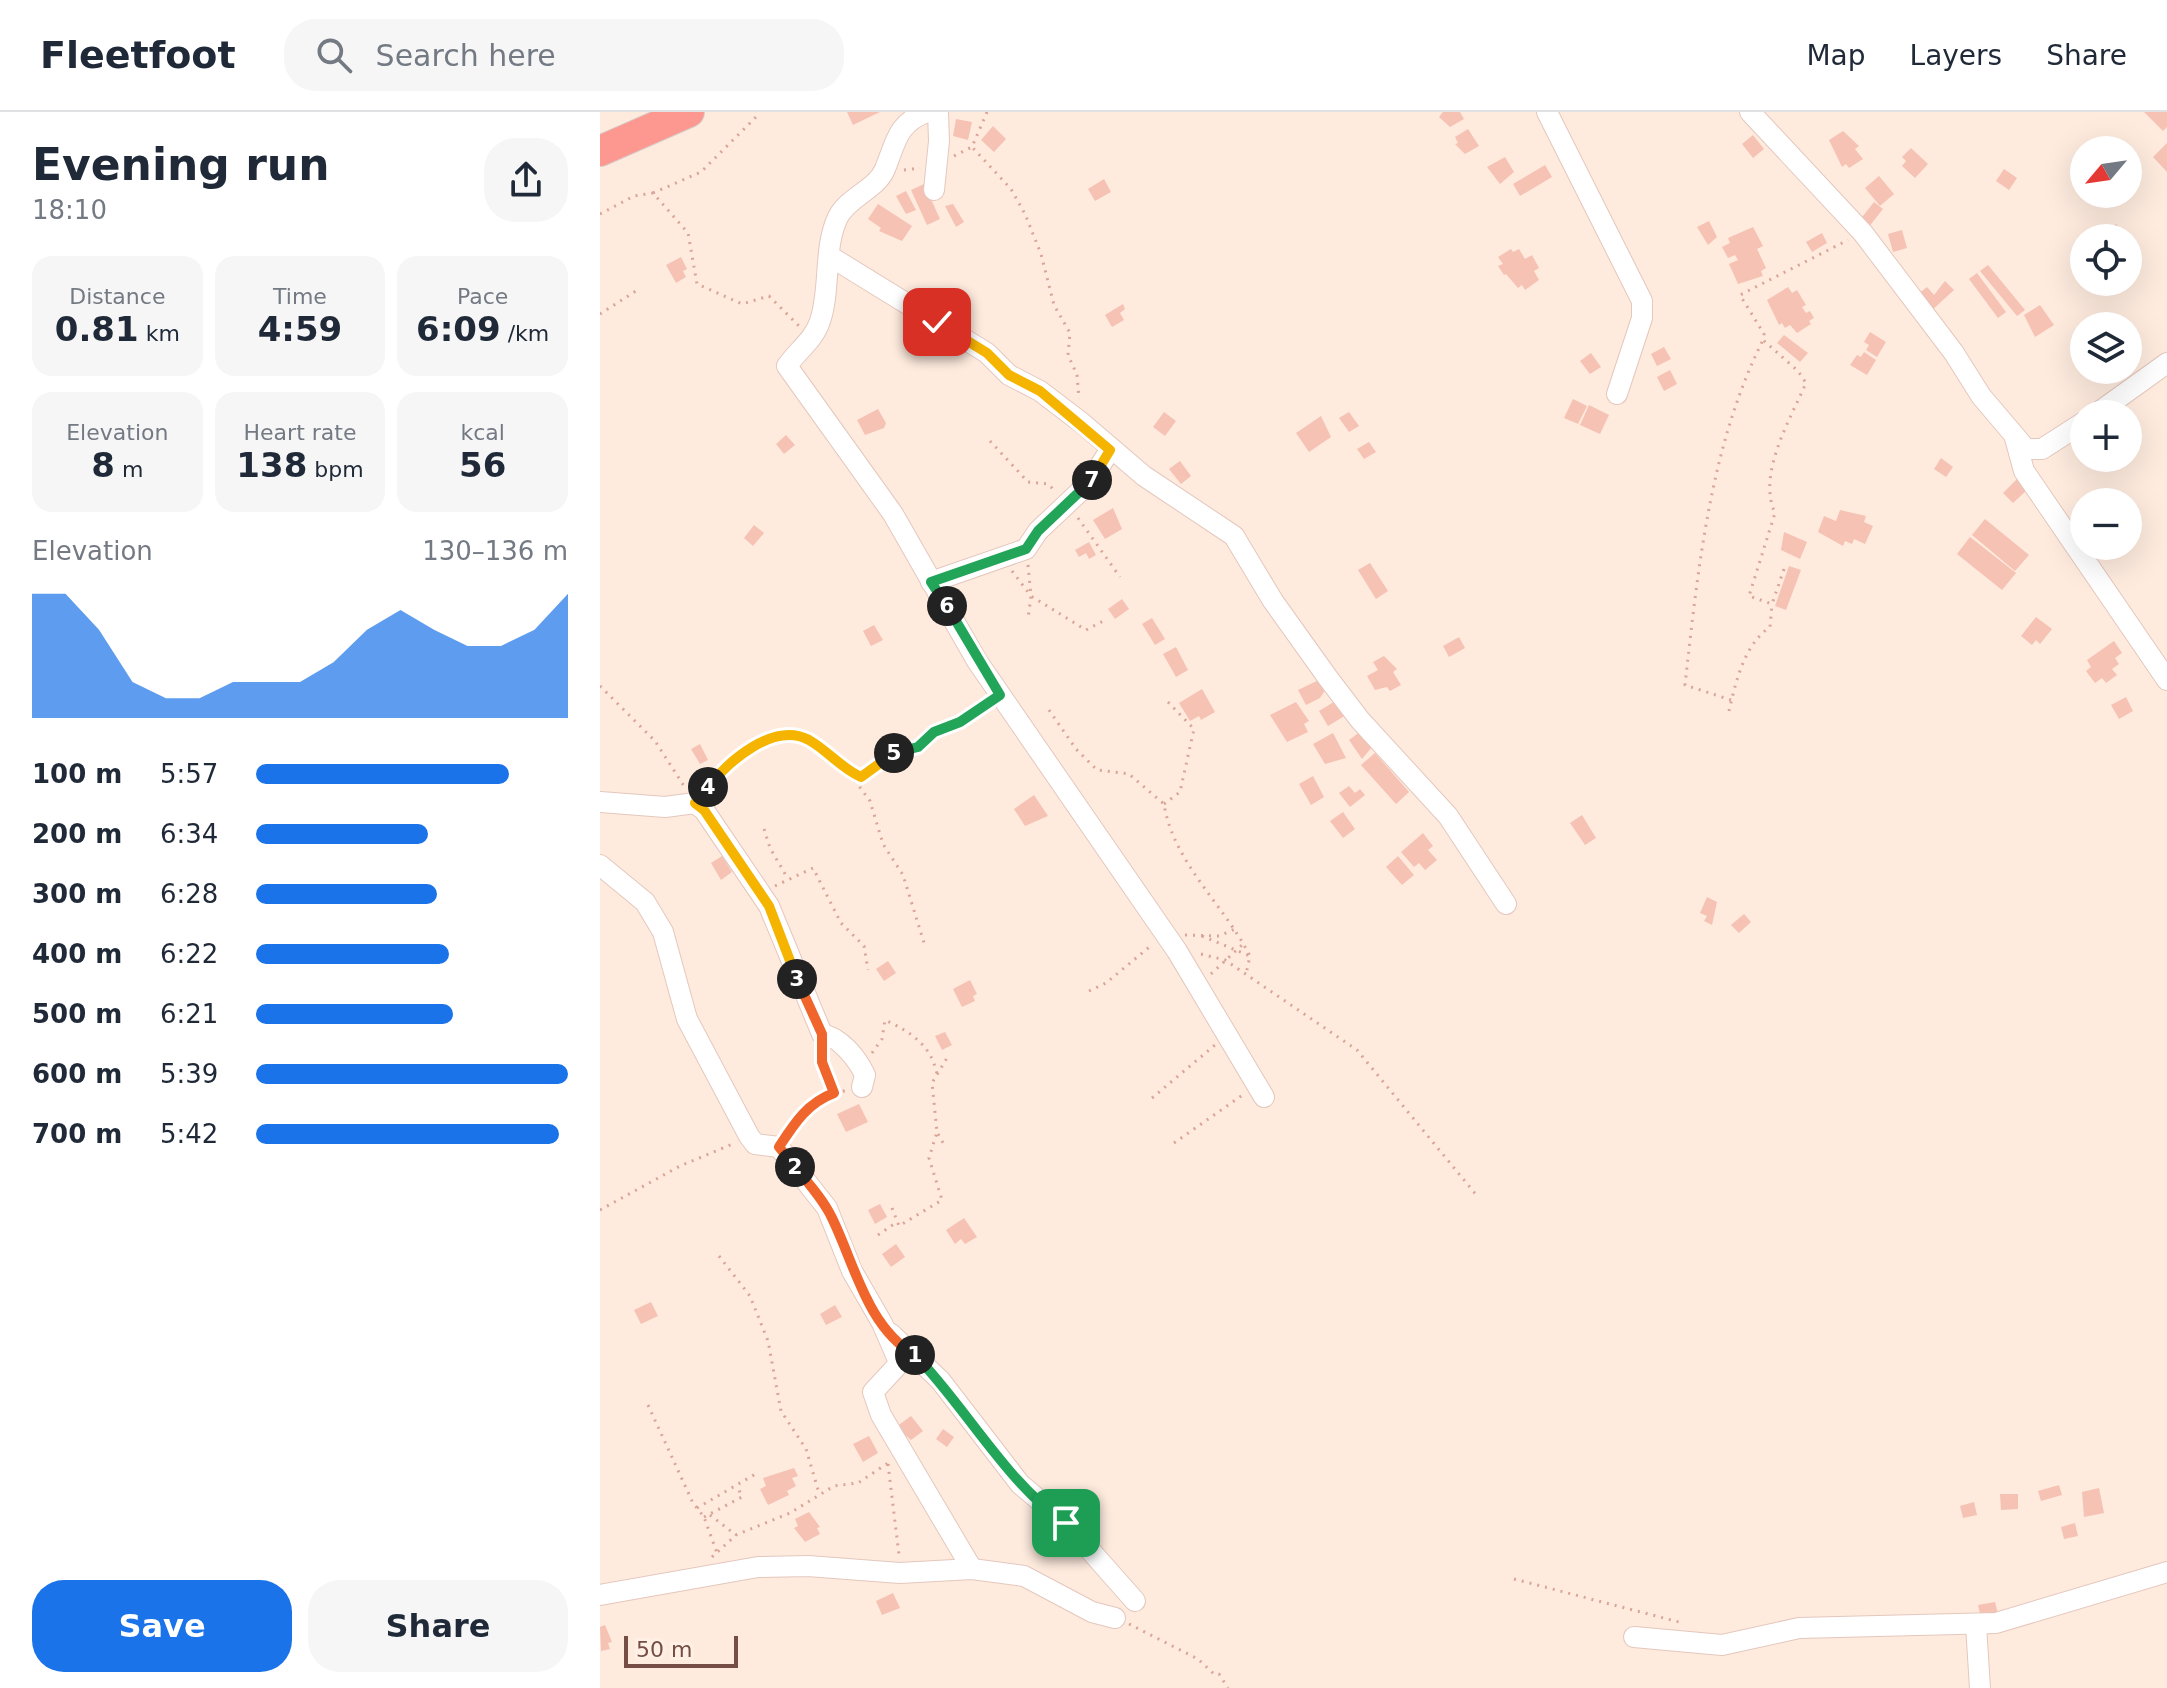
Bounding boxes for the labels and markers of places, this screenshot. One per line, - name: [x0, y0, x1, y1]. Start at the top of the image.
- pin: [903, 288, 971, 356]
- pin: 7: [1072, 460, 1112, 500]
- pin: 6: [927, 586, 967, 626]
- pin: 5: [874, 733, 914, 773]
- pin: 4: [688, 767, 728, 807]
- pin: 3: [777, 959, 817, 999]
- pin: 2: [775, 1147, 815, 1187]
- pin: 1: [895, 1335, 935, 1375]
- pin: [1032, 1489, 1100, 1557]

